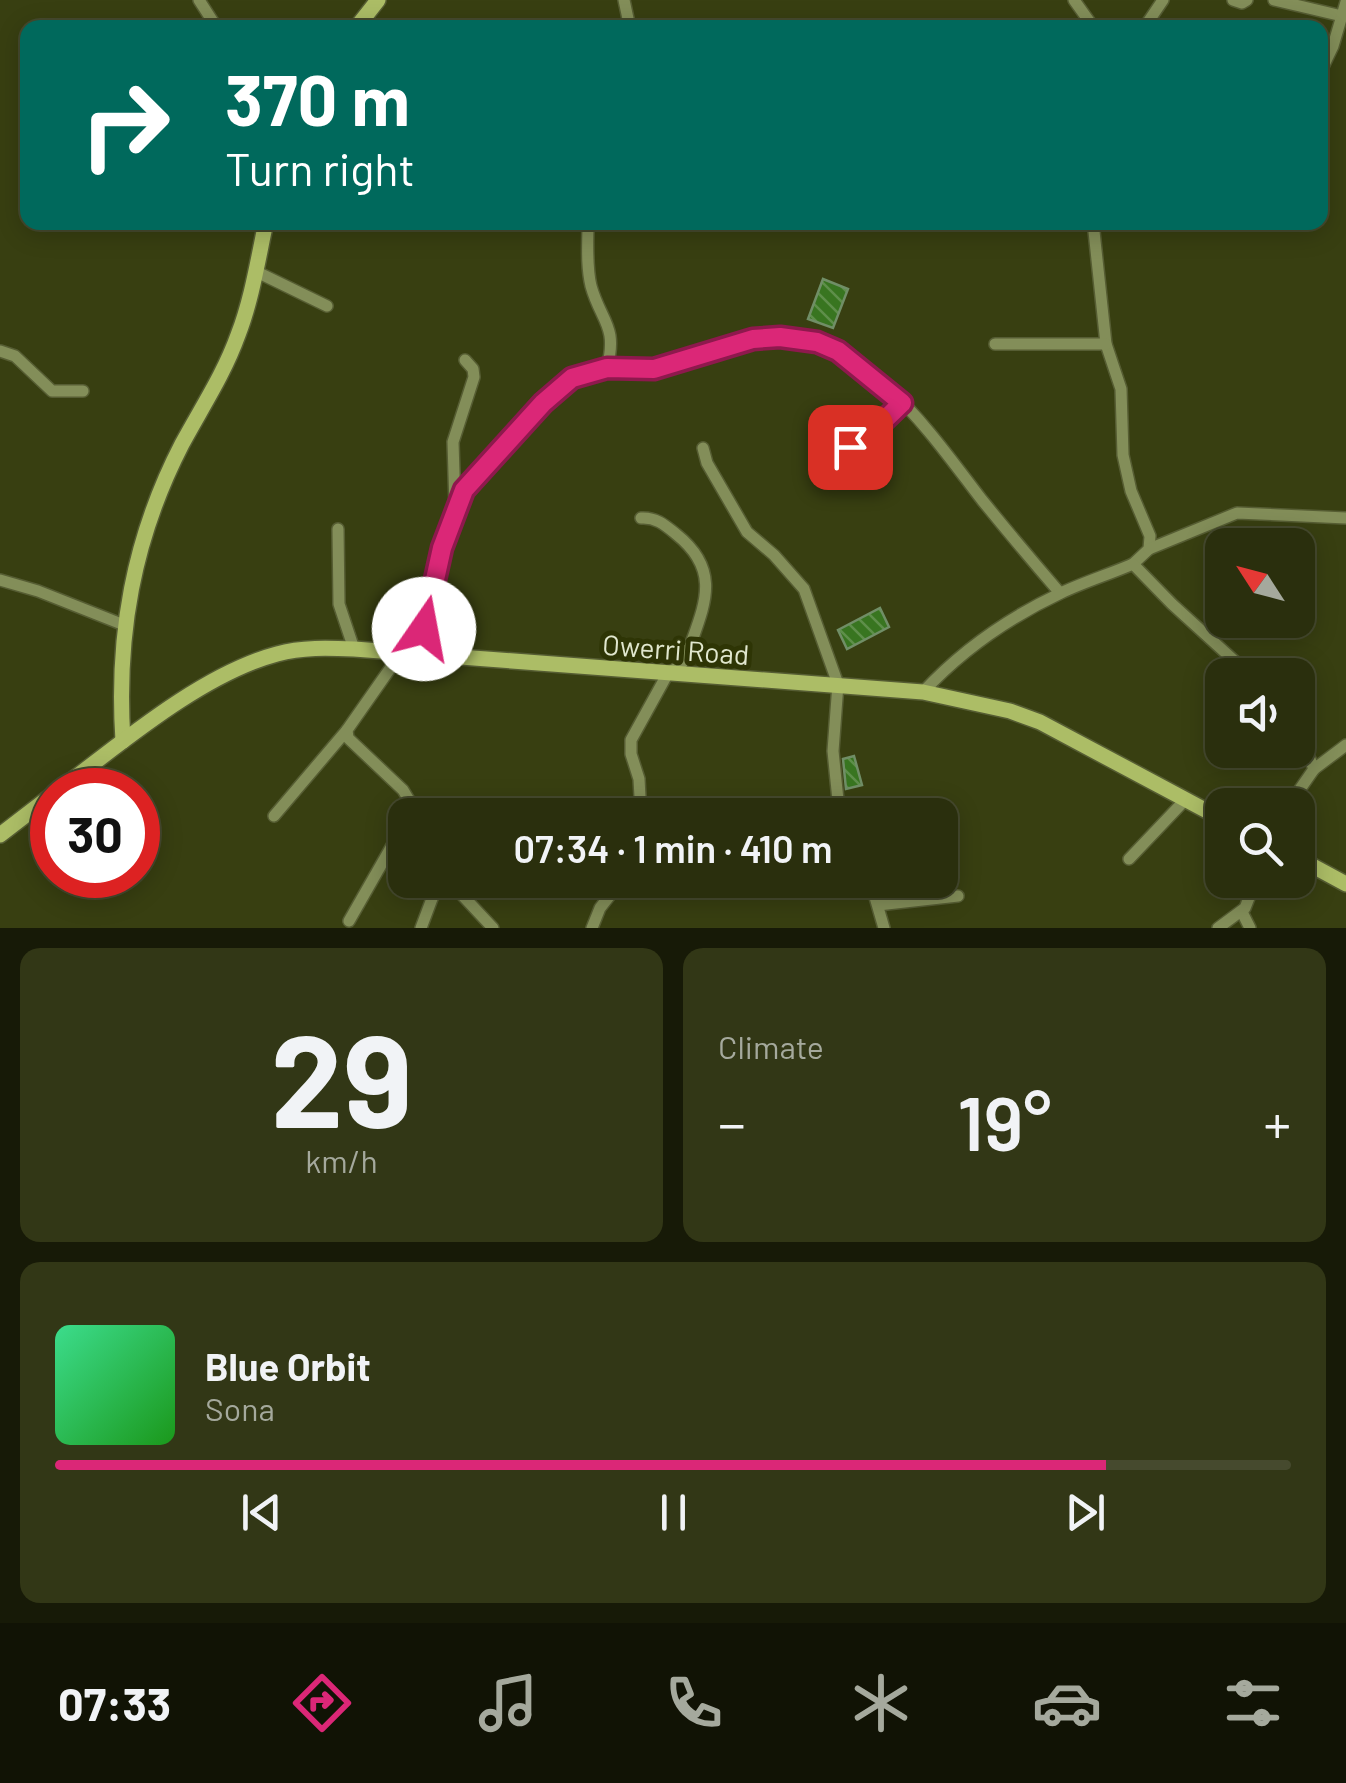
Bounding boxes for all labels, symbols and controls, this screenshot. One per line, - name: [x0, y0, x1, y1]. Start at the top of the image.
- text: 370 m: [225, 56, 410, 140]
- icon: right: [60, 60, 190, 190]
- text: Turn right: [225, 141, 415, 195]
- pin: [808, 405, 893, 490]
- icon: arrive: [823, 420, 878, 475]
- north arrow: [1205, 528, 1315, 638]
- map controls: [1205, 528, 1315, 898]
- position arrow: [372, 577, 476, 681]
- street label: Owerri Road: [601, 627, 751, 671]
- button: sound: [1205, 658, 1315, 768]
- speed limit sign: 30: [30, 768, 160, 898]
- button: search: [1205, 788, 1315, 898]
- text: 07:34 · 1 min · 410 m: [513, 825, 833, 871]
- text: 29: [271, 998, 412, 1154]
- text: Climate: [718, 1027, 824, 1065]
- text: 19°: [957, 1076, 1052, 1166]
- text: −: [718, 1089, 746, 1155]
- text: +: [1263, 1089, 1291, 1155]
- text: km/h: [305, 1141, 378, 1179]
- text: Blue Orbit: [205, 1343, 371, 1389]
- text: Sona: [205, 1389, 275, 1427]
- icon: previous: [234, 1485, 289, 1540]
- icon: pause: [646, 1485, 701, 1540]
- icon: next: [1058, 1485, 1113, 1540]
- icon: directions: [287, 1668, 357, 1738]
- icon: music: [473, 1668, 543, 1738]
- icon: phone: [659, 1668, 729, 1738]
- icon: climate: [846, 1668, 916, 1738]
- icon: car: [1032, 1668, 1102, 1738]
- icon: filters: [1218, 1668, 1288, 1738]
- text: 07:33: [58, 1676, 171, 1730]

